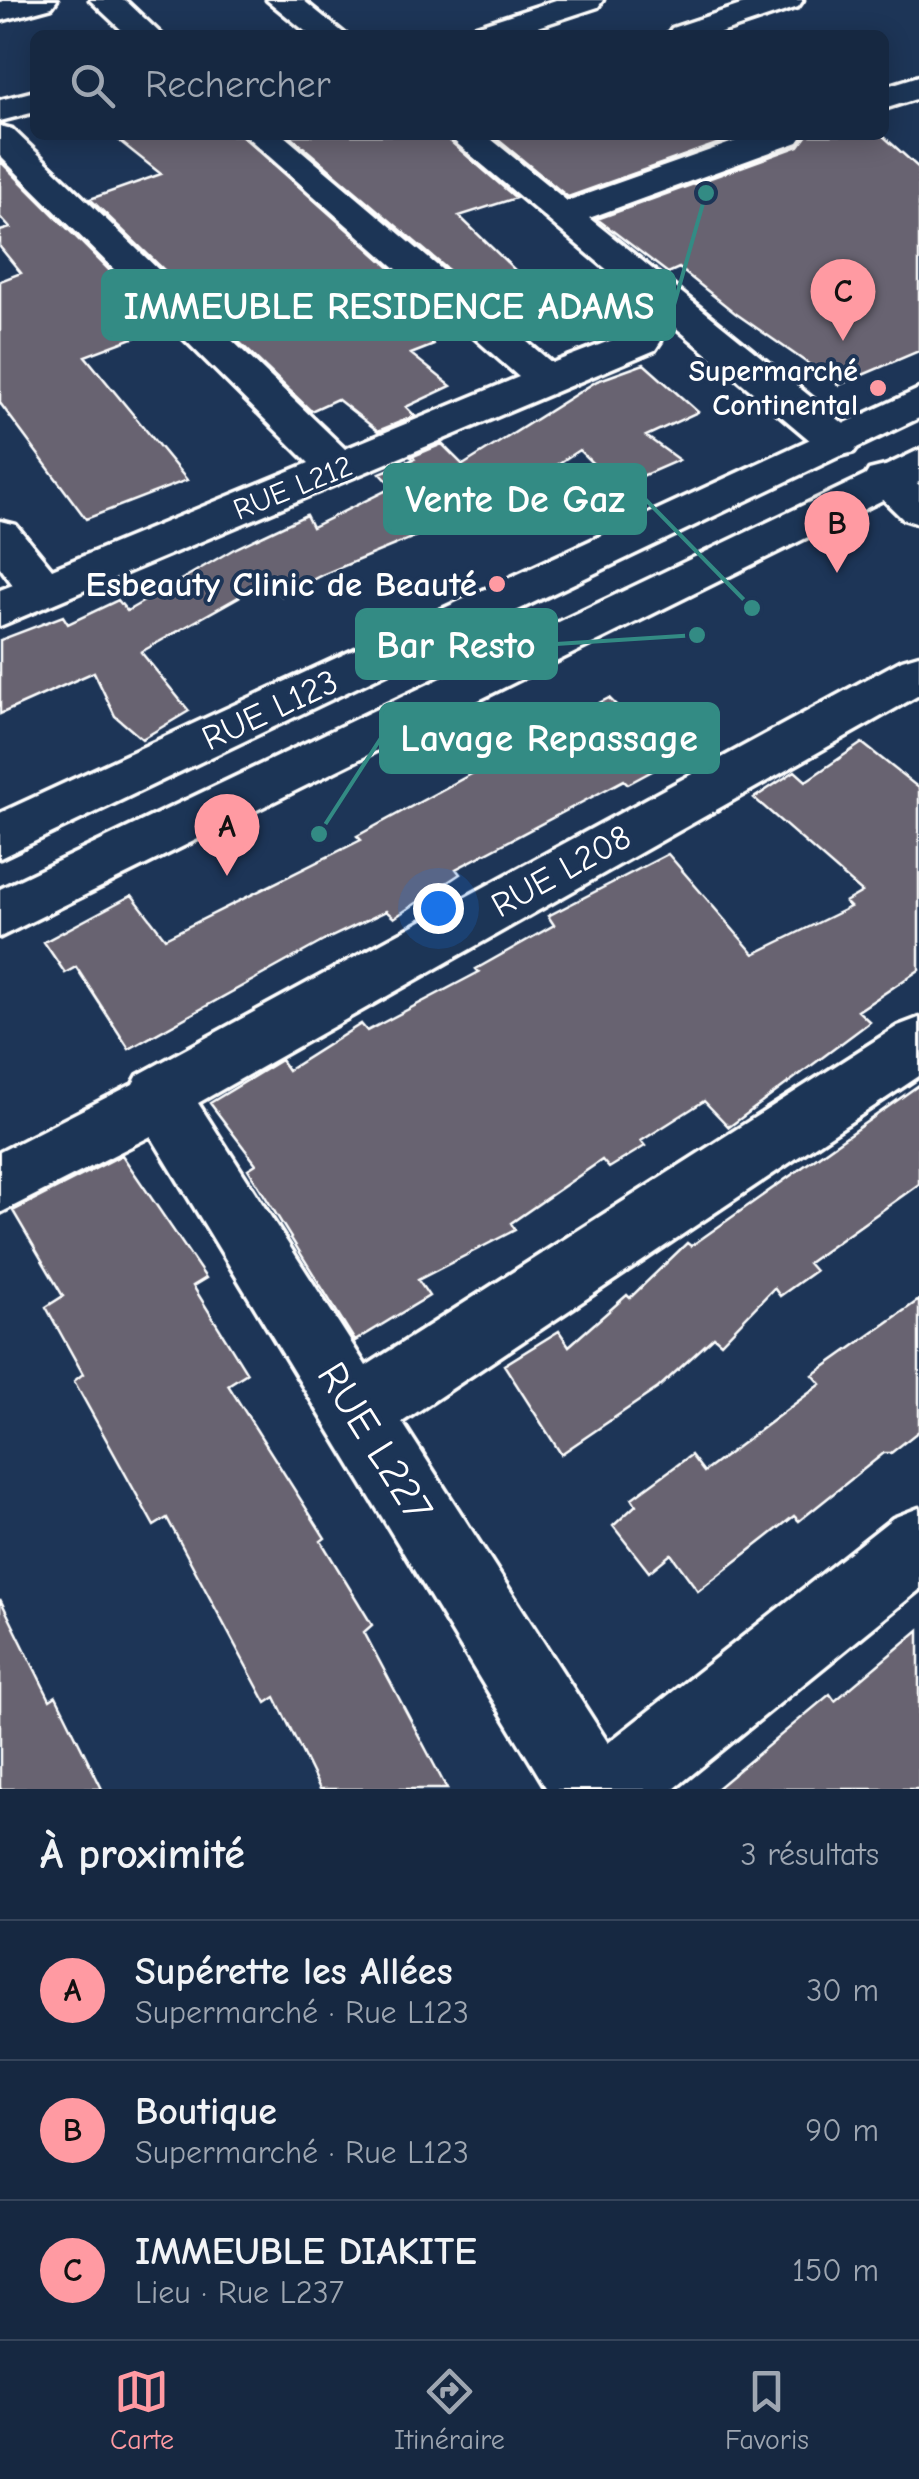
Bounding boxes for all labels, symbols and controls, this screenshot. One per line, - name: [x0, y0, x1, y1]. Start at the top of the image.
- search box: [30, 30, 889, 140]
- icon: search: [65, 58, 120, 113]
- text: Rechercher: [145, 63, 331, 107]
- pin: C: [810, 258, 876, 341]
- callout: IMMEUBLE RESIDENCE ADAMS: [103, 271, 674, 339]
- text: IMMEUBLE RESIDENCE ADAMS: [124, 285, 654, 329]
- place label: Supermarché Continental: [689, 354, 858, 423]
- marker: Supermarché Continental: [867, 377, 889, 399]
- street label: RUE L212: [229, 448, 357, 528]
- callout: Vente De Gaz: [385, 465, 645, 533]
- text: Vente De Gaz: [405, 478, 625, 522]
- pin: B: [804, 490, 870, 573]
- place label: Esbeauty Clinic de Beauté: [85, 564, 477, 605]
- marker: Esbeauty Clinic de Beauté: [486, 573, 508, 595]
- callout: Bar Resto: [357, 610, 556, 678]
- text: Bar Resto: [376, 624, 536, 668]
- street label: RUE L123: [196, 661, 344, 759]
- callout: Lavage Repassage: [381, 704, 718, 772]
- text: Lavage Repassage: [400, 717, 698, 761]
- pin: A: [194, 794, 260, 876]
- street label: RUE L208: [484, 816, 638, 926]
- your location: [413, 883, 464, 934]
- street label: RUE L227: [307, 1353, 443, 1531]
- text: À proximité: [40, 1830, 245, 1879]
- text: 3 résultats: [740, 1836, 879, 1873]
- text: Supérette les Allées: [135, 1950, 453, 1994]
- text: A: [64, 1972, 81, 2009]
- text: 30 m: [806, 1972, 879, 2009]
- text: Supermarché · Rue L123: [135, 1994, 469, 2031]
- text: Boutique: [135, 2090, 277, 2134]
- text: B: [63, 2112, 82, 2149]
- text: 90 m: [805, 2112, 879, 2149]
- text: Supermarché · Rue L123: [135, 2134, 469, 2171]
- text: IMMEUBLE DIAKITE: [135, 2230, 477, 2274]
- text: C: [63, 2252, 82, 2289]
- text: 150 m: [792, 2252, 879, 2289]
- text: Lieu · Rue L237: [135, 2274, 344, 2311]
- tab: Carte: [110, 2364, 174, 2456]
- tab: Itinéraire: [394, 2364, 505, 2456]
- tab: Favoris: [725, 2364, 809, 2456]

